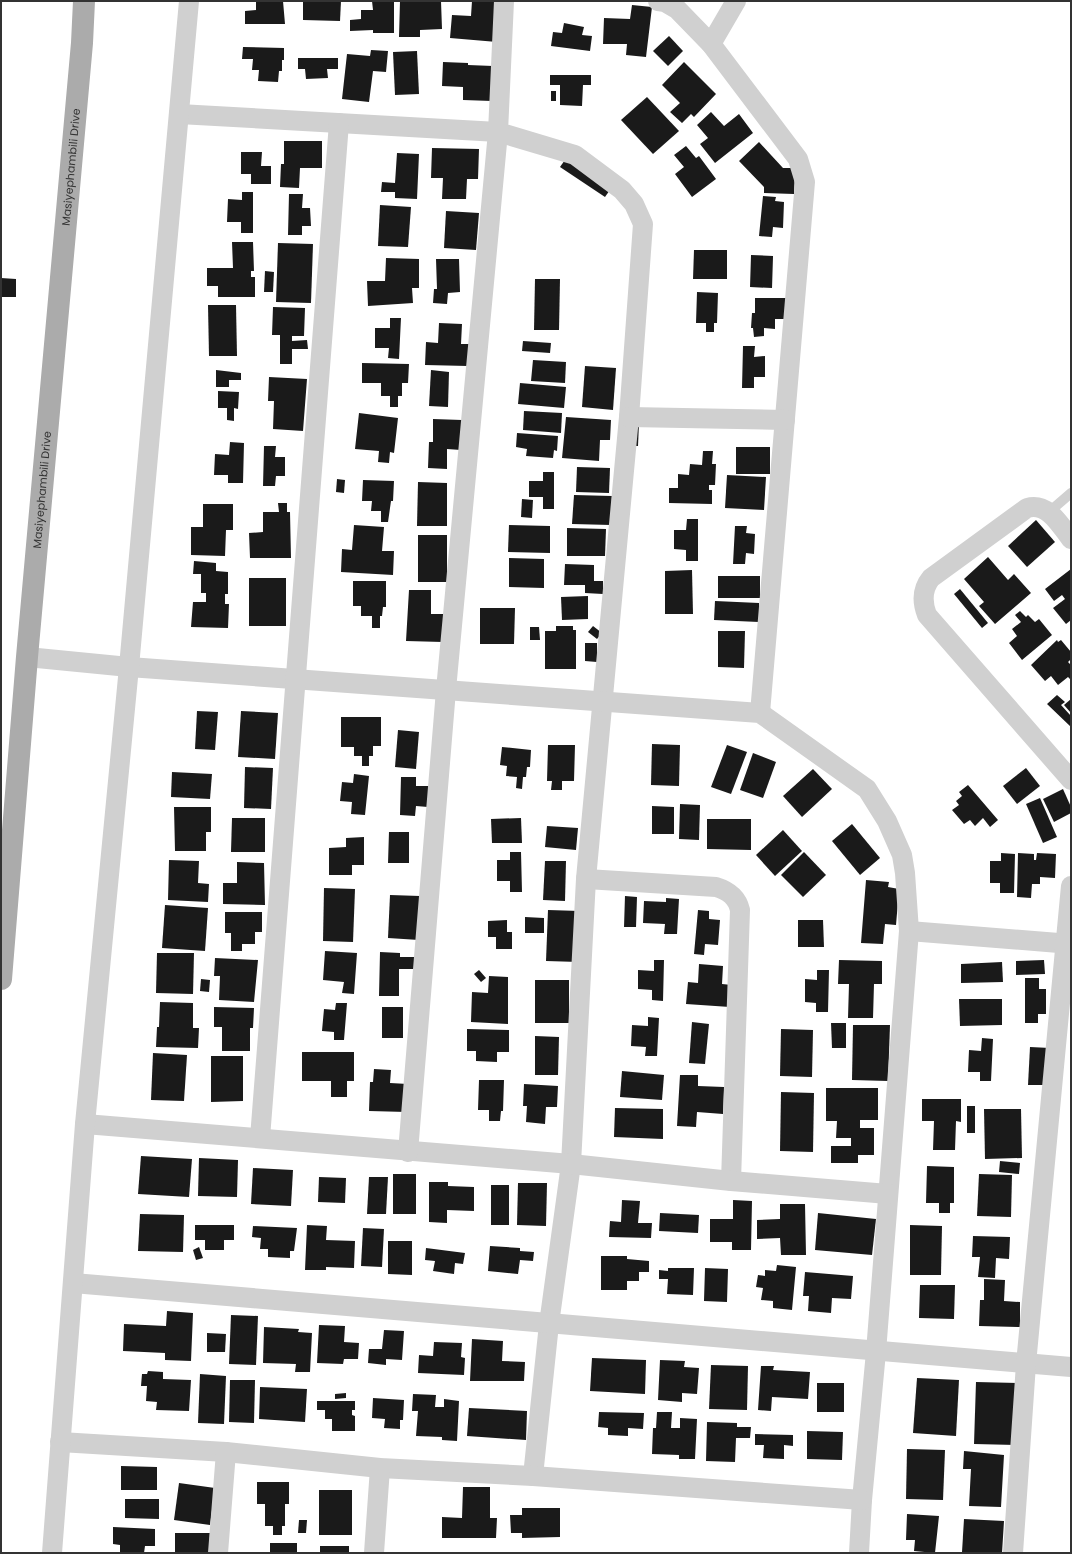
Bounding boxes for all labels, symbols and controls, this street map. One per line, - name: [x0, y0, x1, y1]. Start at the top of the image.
- street label: Masiyephambili Drive: [58, 107, 84, 226]
- street label: Masiyephambili Drive: [29, 430, 55, 549]

